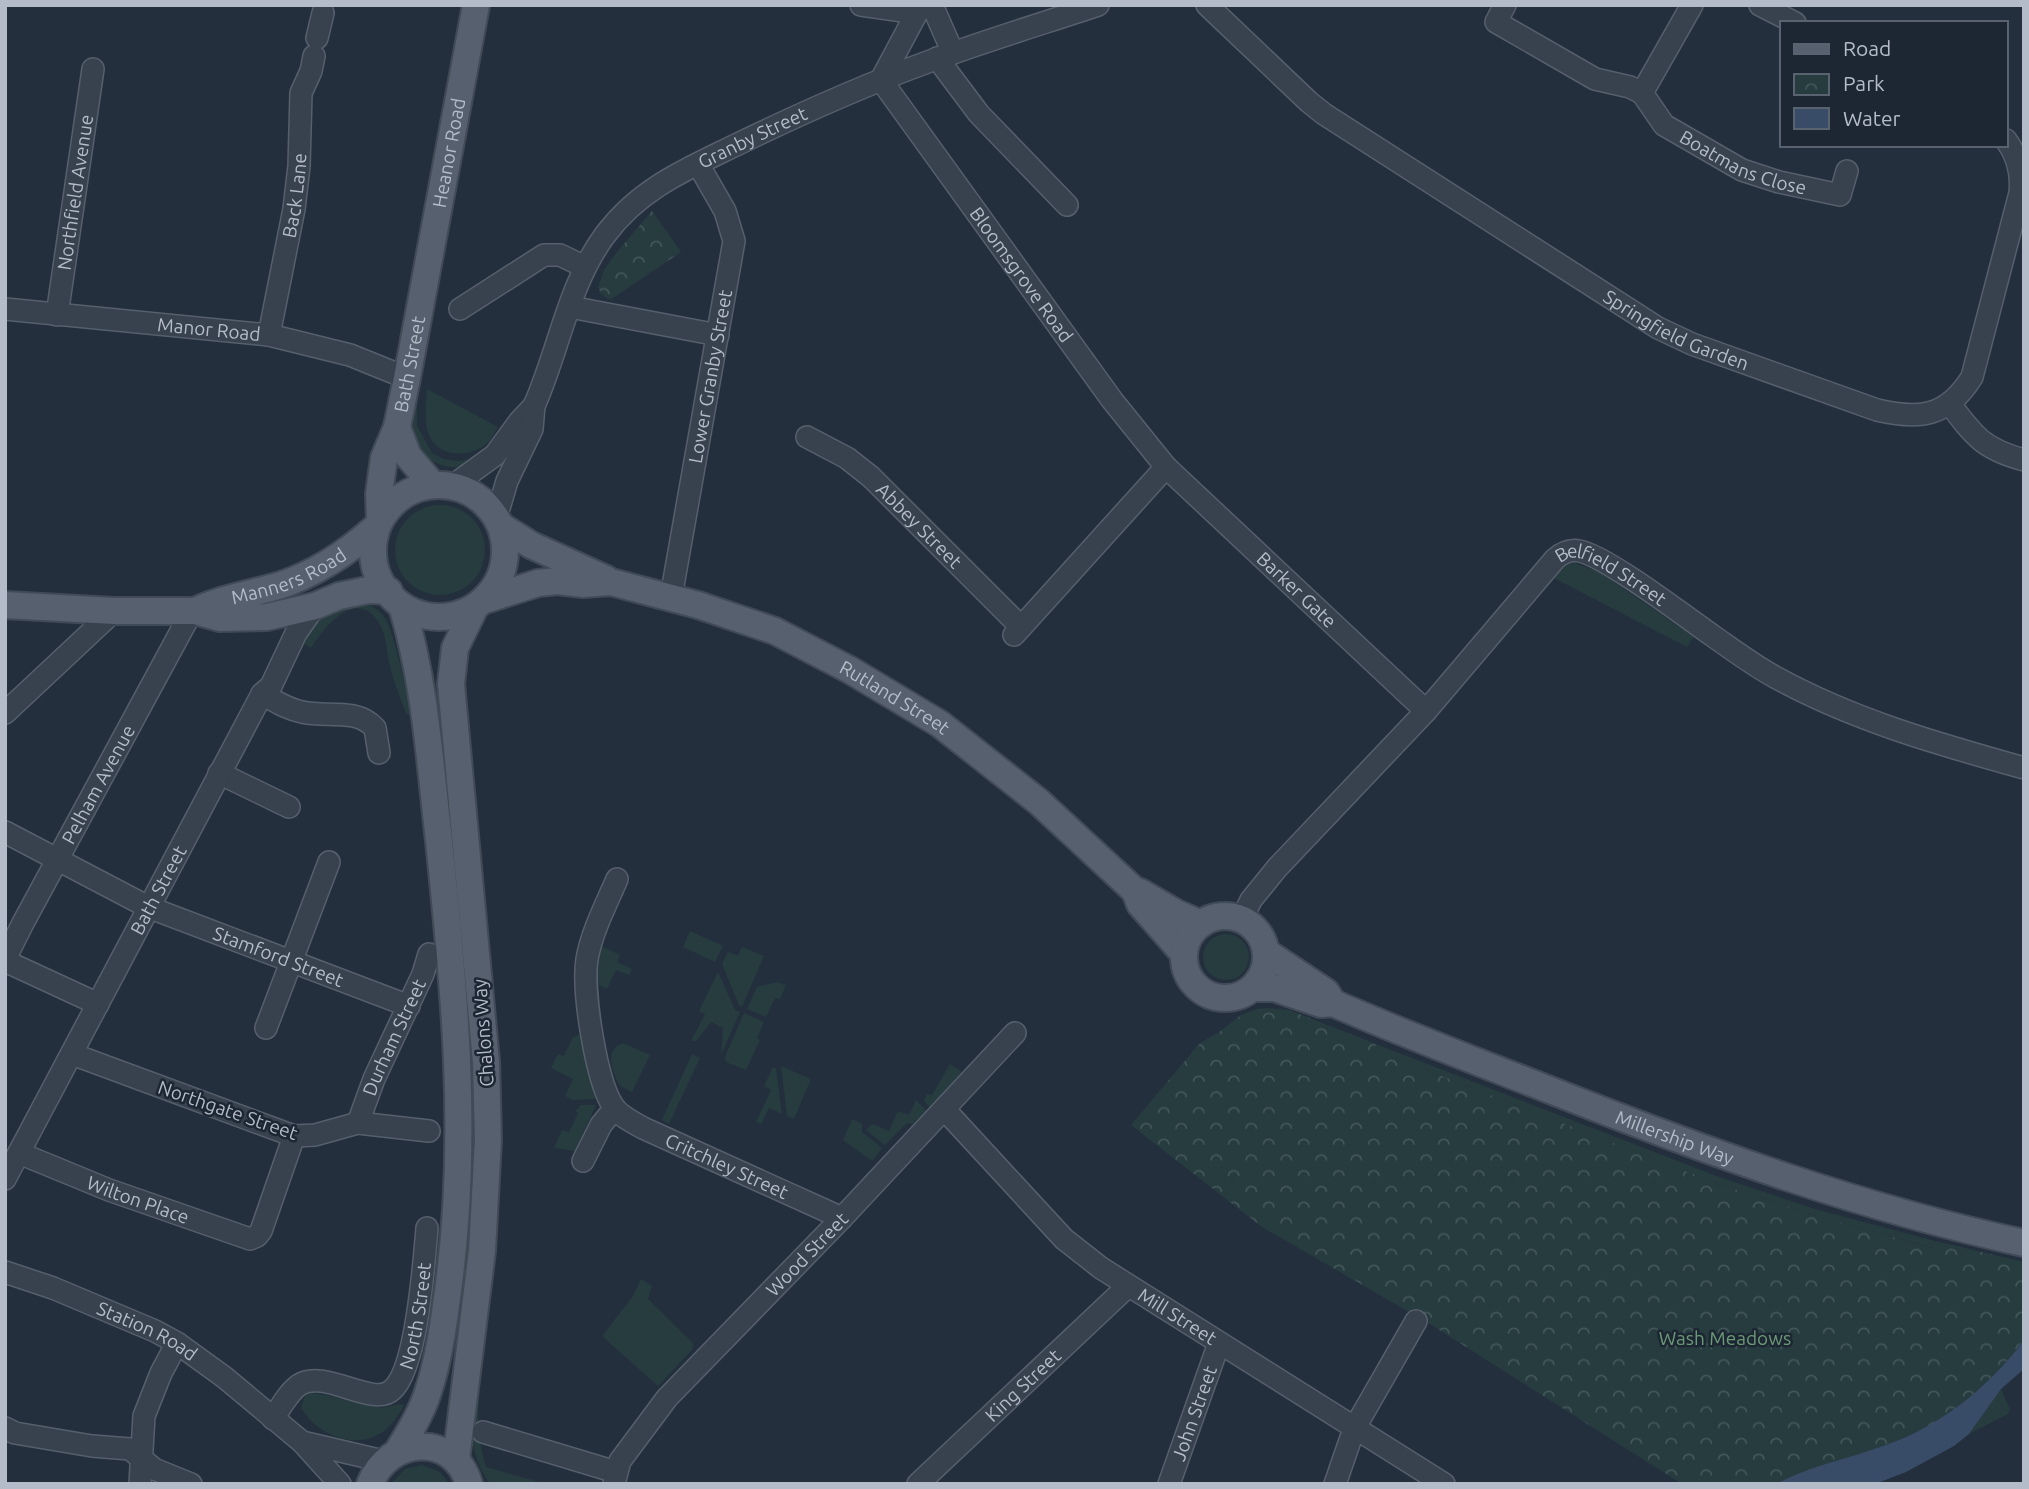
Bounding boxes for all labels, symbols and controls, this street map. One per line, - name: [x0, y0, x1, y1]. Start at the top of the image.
- legend: [1780, 21, 2008, 147]
- text: Road: [1843, 36, 1891, 60]
- text: Park: [1843, 71, 1885, 95]
- street label: Heanor Road: [428, 96, 470, 209]
- street label: Granby Street: [694, 102, 811, 173]
- text: Water: [1843, 106, 1901, 130]
- street label: Northfield Avenue: [53, 113, 97, 272]
- street label: Boatmans Close: [1676, 125, 1808, 199]
- street label: Back Lane: [278, 153, 310, 240]
- street label: Bloomsgrove Road: [965, 203, 1078, 346]
- street label: Springfield Garden: [1599, 285, 1752, 374]
- street label: Lower Granby Street: [684, 287, 736, 465]
- street label: Manor Road: [156, 313, 262, 345]
- street label: Bath Street: [389, 314, 429, 414]
- street label: Abbey Street: [872, 478, 967, 573]
- street label: Belfield Street: [1551, 539, 1671, 610]
- street label: Manners Road: [229, 543, 350, 608]
- street label: Barker Gate: [1252, 547, 1341, 632]
- street label: Rutland Street: [836, 656, 955, 739]
- street label: Pelham Avenue: [57, 721, 139, 848]
- street label: Bath Street: [126, 841, 191, 938]
- street label: Stamford Street: [210, 922, 347, 991]
- street label: Durham Street: [358, 975, 430, 1099]
- street label: Chalons Way: [468, 978, 498, 1088]
- street label: Northgate Street: [155, 1076, 301, 1144]
- street label: Millership Way: [1613, 1106, 1737, 1169]
- street label: Critchley Street: [662, 1129, 792, 1203]
- street label: Wilton Place: [84, 1171, 192, 1228]
- street label: Wood Street: [761, 1207, 853, 1301]
- street label: North Street: [395, 1261, 435, 1372]
- street label: Mill Street: [1134, 1283, 1221, 1349]
- street label: Station Road: [94, 1297, 202, 1365]
- park label: Wash Meadows: [1659, 1327, 1791, 1349]
- street label: King Street: [980, 1344, 1066, 1426]
- street label: John Street: [1167, 1362, 1221, 1464]

